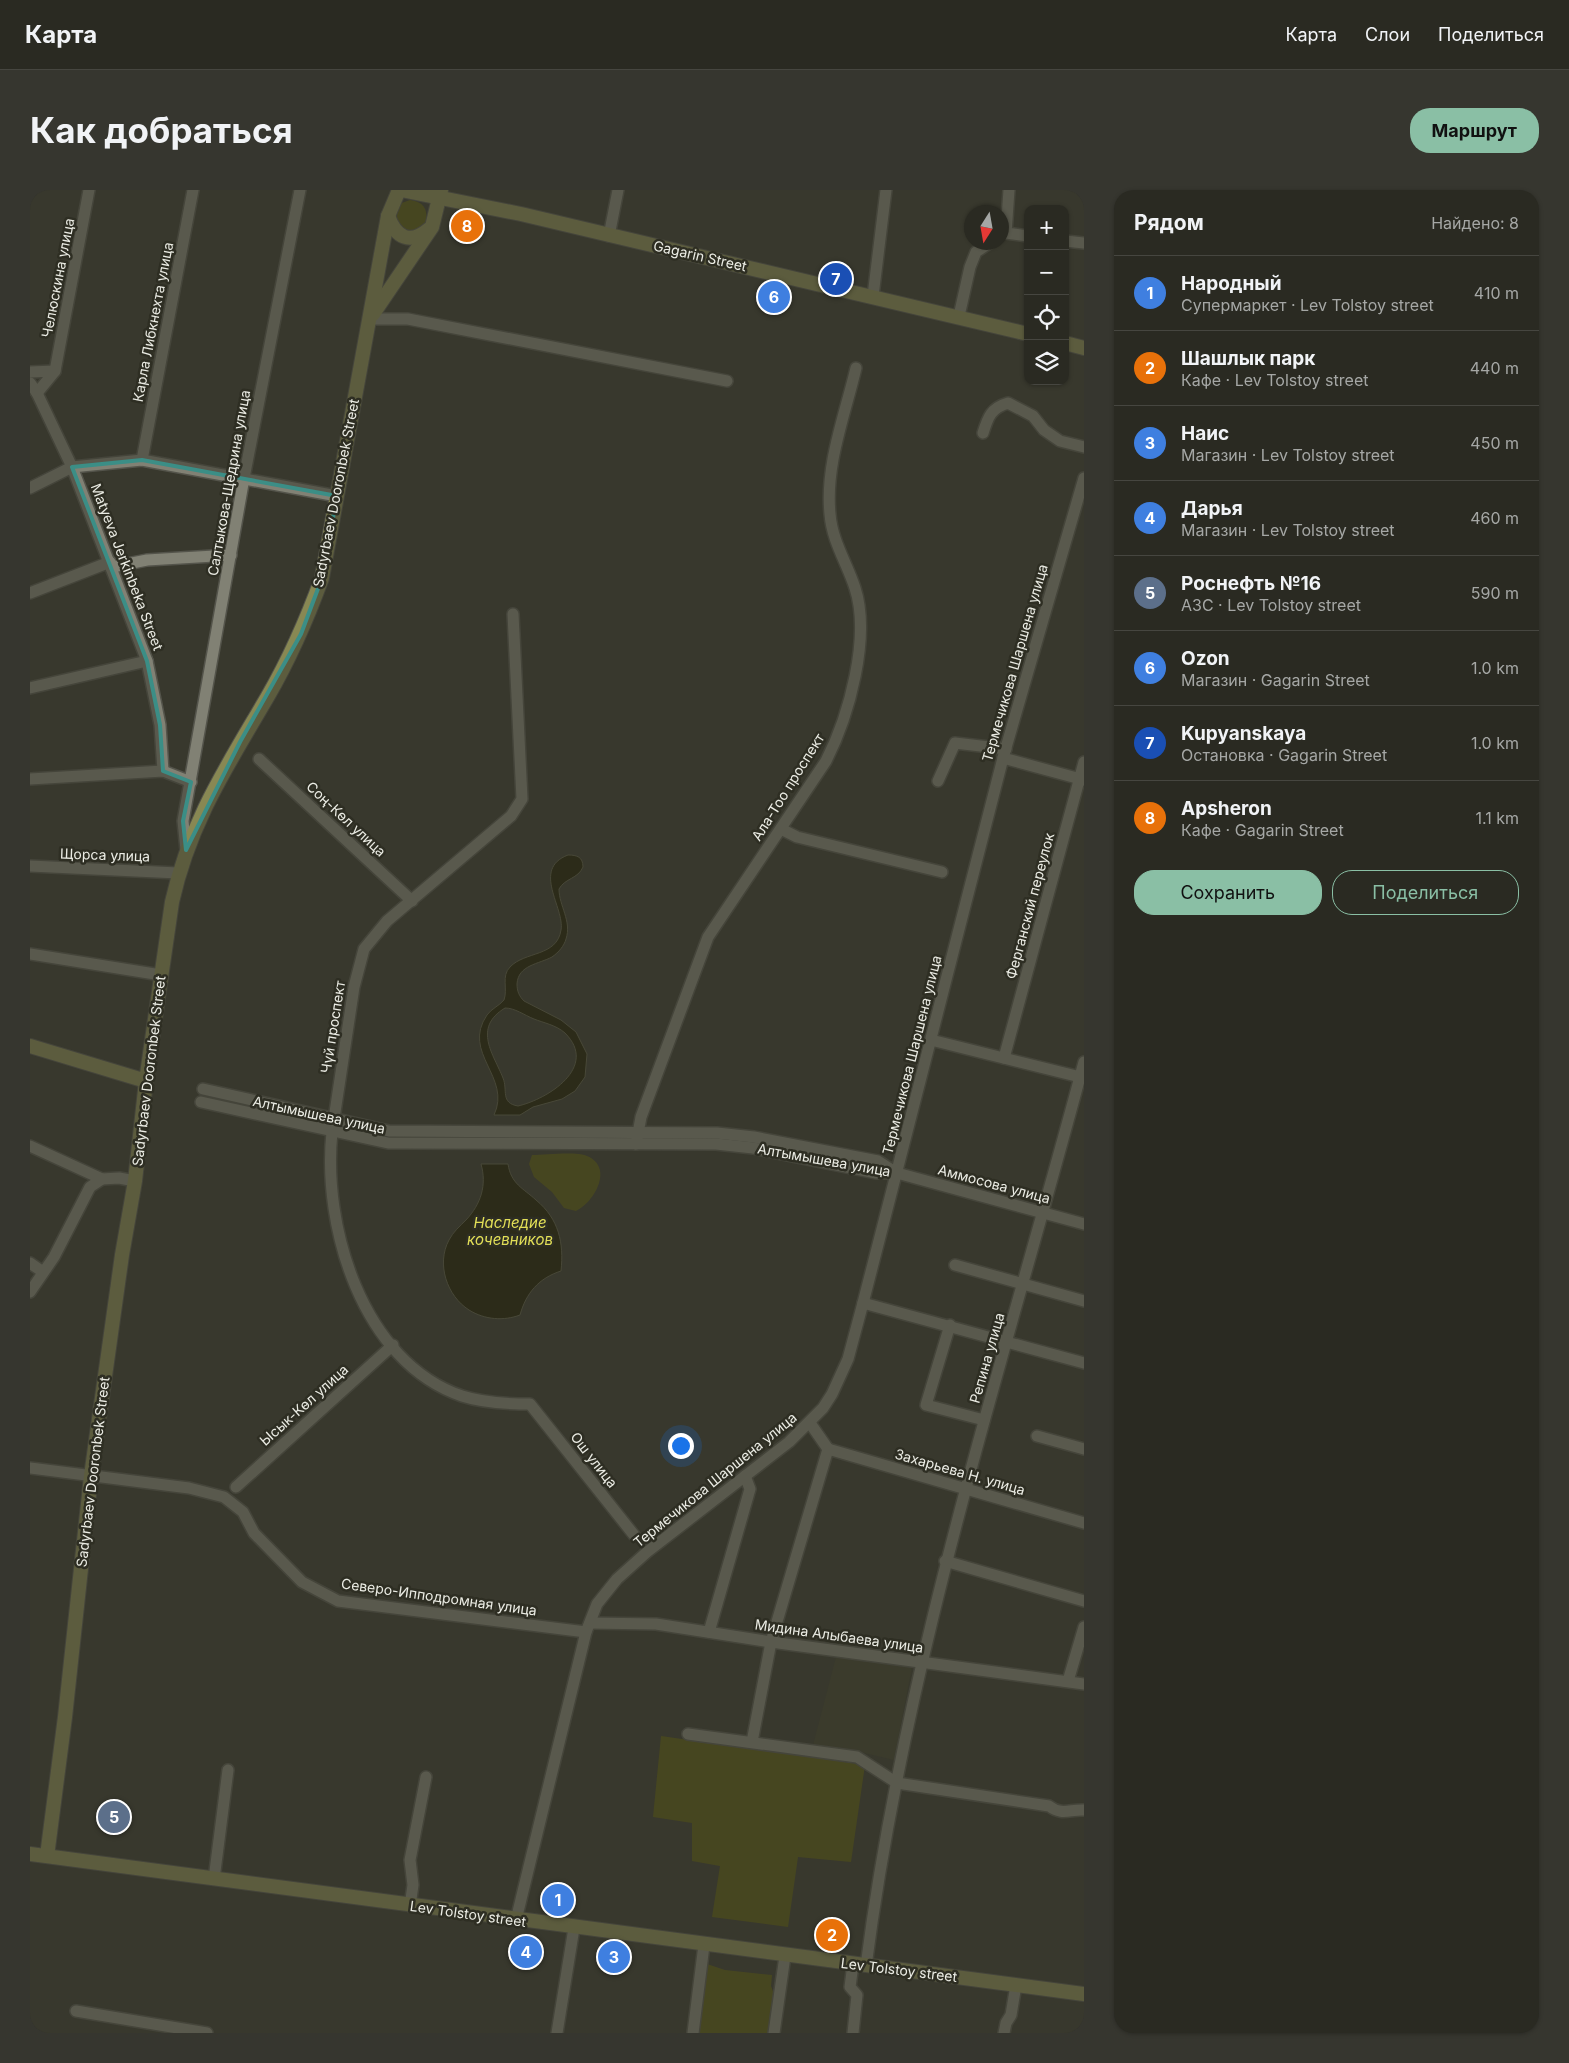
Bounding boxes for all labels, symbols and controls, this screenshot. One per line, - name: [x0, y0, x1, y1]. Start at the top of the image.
- text: Карта: [25, 20, 97, 49]
- text: Карта: [1285, 24, 1337, 45]
- text: Слои: [1365, 24, 1410, 45]
- text: Поделиться: [1438, 24, 1544, 45]
- button: Маршрут: [1410, 108, 1539, 153]
- text: Как добраться: [30, 109, 293, 151]
- north arrow: [964, 205, 1009, 250]
- map controls: [1024, 205, 1069, 385]
- button: +: [1024, 205, 1069, 250]
- pin: 8: [451, 207, 483, 245]
- text: Рядом: [1134, 210, 1204, 235]
- text: Найдено: 8: [1431, 213, 1519, 233]
- street label: Челюскина улица: [38, 217, 77, 339]
- street label: Gagarin Street: [652, 237, 749, 275]
- street label: Карла Либкнехта улица: [129, 241, 176, 403]
- button: −: [1024, 250, 1069, 295]
- pin: 7: [820, 260, 852, 298]
- text: Народный: [1181, 272, 1282, 295]
- pin: 6: [758, 278, 790, 316]
- text: 1: [1147, 283, 1153, 303]
- text: 410 m: [1474, 283, 1519, 303]
- button: locate: [1024, 295, 1069, 340]
- text: Супермаркет · Lev Tolstoy street: [1181, 295, 1434, 315]
- button: layers: [1024, 340, 1069, 385]
- text: Шашлык парк: [1181, 347, 1315, 370]
- text: 2: [1145, 358, 1155, 378]
- text: 440 m: [1470, 358, 1519, 378]
- text: Кафе · Lev Tolstoy street: [1181, 370, 1368, 390]
- street label: Салтыкова-Щедрина улица: [204, 389, 253, 577]
- street label: Sadyrbaev Dooronbek Street: [309, 397, 362, 589]
- text: Наис: [1181, 422, 1229, 445]
- text: 3: [1145, 433, 1155, 453]
- text: 450 m: [1470, 433, 1519, 453]
- text: Магазин · Lev Tolstoy street: [1181, 445, 1395, 465]
- street label: Matyeva Jerkinbeka Street: [88, 481, 167, 653]
- text: Дарья: [1181, 497, 1243, 520]
- text: 4: [1145, 508, 1155, 528]
- text: 460 m: [1470, 508, 1519, 528]
- text: Магазин · Lev Tolstoy street: [1181, 520, 1395, 540]
- street label: Термечикова Шаршена улица: [978, 562, 1051, 764]
- text: Роснефть №16: [1181, 572, 1321, 595]
- text: 5: [1145, 583, 1155, 603]
- text: 590 m: [1471, 583, 1519, 603]
- text: АЗС · Lev Tolstoy street: [1181, 595, 1361, 615]
- text: Ozon: [1181, 647, 1230, 670]
- text: 6: [1145, 658, 1155, 678]
- text: 1.0 km: [1471, 658, 1519, 678]
- text: Магазин · Gagarin Street: [1181, 670, 1370, 690]
- text: Kupyanskaya: [1181, 722, 1306, 745]
- street label: Ала-Тоо проспект: [748, 730, 828, 844]
- text: 7: [1145, 733, 1155, 753]
- text: 1.0 km: [1471, 733, 1519, 753]
- text: Остановка · Gagarin Street: [1181, 745, 1387, 765]
- street label: Соң-Көл улица: [303, 778, 390, 860]
- text: Apsheron: [1181, 797, 1272, 820]
- text: 8: [1145, 808, 1155, 828]
- text: 1.1 km: [1475, 808, 1519, 828]
- text: Кафе · Gagarin Street: [1181, 820, 1344, 840]
- street label: Ферганский переулок: [1002, 830, 1057, 981]
- street label: Щорса улица: [60, 844, 150, 865]
- button: Сохранить: [1134, 870, 1322, 915]
- button: Поделиться: [1332, 870, 1519, 915]
- street label: Термечикова Шаршена улица: [878, 953, 945, 1156]
- street label: Sadyrbaev Dooronbek Street: [128, 974, 169, 1167]
- street label: Чүй проспект: [317, 979, 348, 1075]
- street label: Алтымышева улица: [251, 1092, 387, 1137]
- street label: Алтымышева улица: [756, 1139, 892, 1180]
- street label: Аммосова улица: [936, 1160, 1052, 1207]
- water label: Наследие кочевников: [467, 1213, 553, 1249]
- street label: Репина улица: [965, 1311, 1008, 1405]
- street label: Ысык-Көл улица: [256, 1360, 351, 1449]
- street label: Sadyrbaev Dooronbek Street: [72, 1375, 113, 1568]
- street label: Термечикова Шаршена улица: [630, 1409, 800, 1551]
- street label: Ош улица: [567, 1428, 621, 1491]
- your location: [668, 1433, 694, 1459]
- street label: Захарьева Н. улица: [893, 1445, 1027, 1498]
- street label: Северо-Ипподромная улица: [340, 1574, 538, 1619]
- street label: Мидина Алыбаева улица: [754, 1615, 924, 1656]
- pin: 5: [98, 1798, 130, 1836]
- pin: 1: [542, 1881, 574, 1919]
- street label: Lev Tolstoy street: [409, 1897, 528, 1930]
- pin: 2: [816, 1916, 848, 1954]
- pin: 4: [510, 1933, 542, 1971]
- pin: 3: [598, 1938, 630, 1976]
- street label: Lev Tolstoy street: [840, 1954, 959, 1985]

